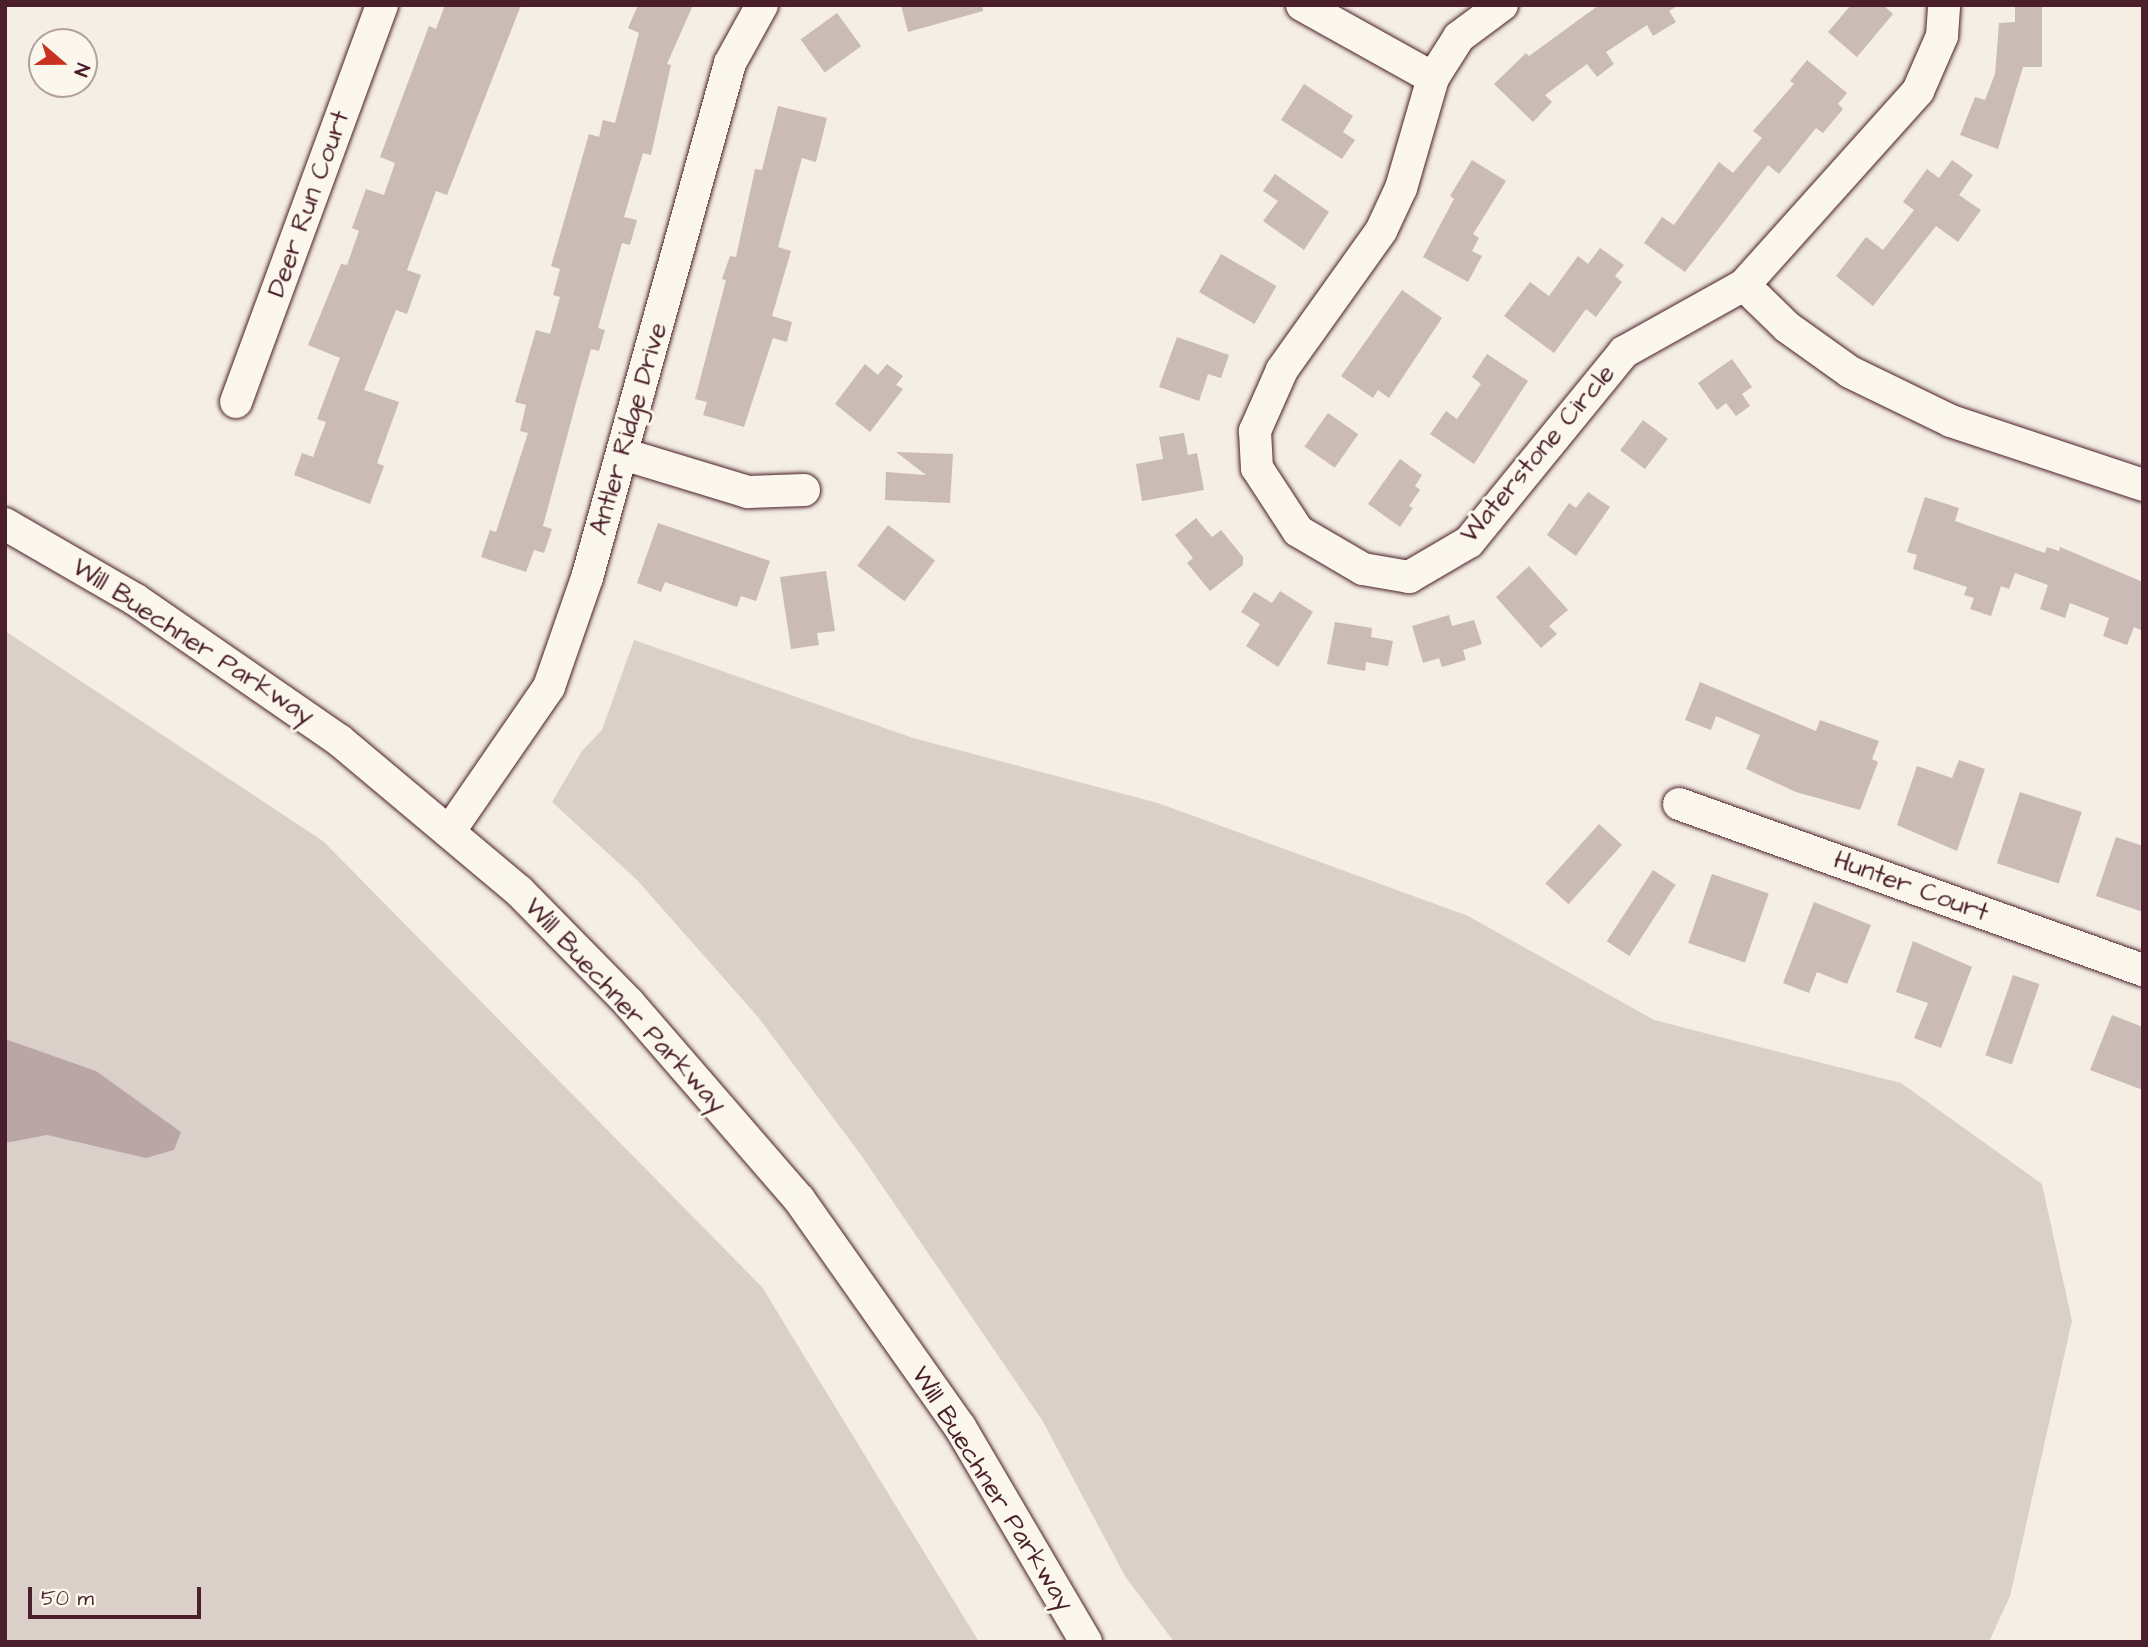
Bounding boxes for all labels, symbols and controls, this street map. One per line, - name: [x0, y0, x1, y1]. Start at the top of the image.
- north arrow: [28, 28, 98, 98]
- text: N: [67, 59, 96, 80]
- street label: Deer Run Court: [261, 107, 357, 301]
- street label: Antler Ridge Drive: [584, 319, 674, 539]
- street label: Waterstone Circle: [1454, 358, 1622, 550]
- street label: Will Buechner Parkway: [66, 552, 320, 732]
- street label: Hunter Court: [1829, 845, 1993, 929]
- street label: Will Buechner Parkway: [517, 892, 733, 1120]
- street label: Will Buechner Parkway: [904, 1361, 1080, 1617]
- scale bar: [32, 1574, 205, 1618]
- text: 50 m: [41, 1584, 94, 1613]

